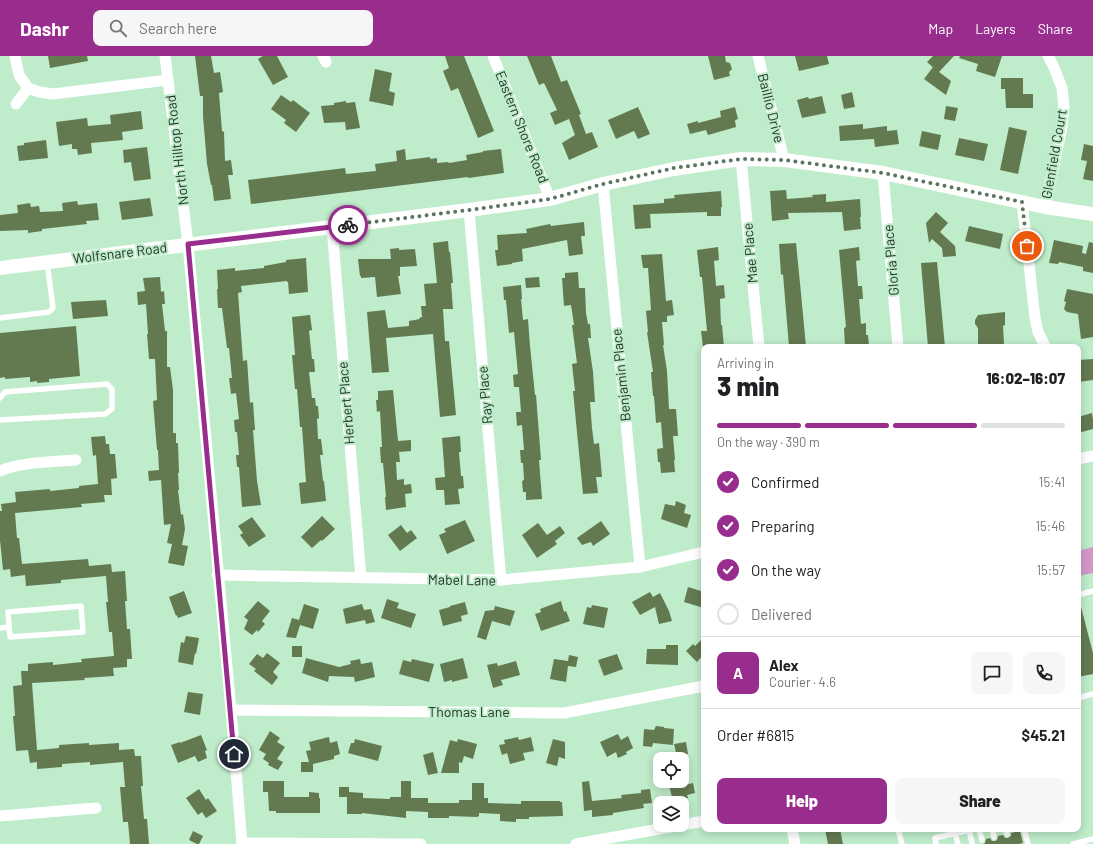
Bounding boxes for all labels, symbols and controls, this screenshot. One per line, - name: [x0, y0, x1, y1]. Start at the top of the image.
- search box: [93, 10, 373, 46]
- text: Dashr: [20, 17, 69, 40]
- icon: search: [107, 17, 129, 39]
- text: Search here: [139, 19, 217, 37]
- text: Map: [928, 20, 953, 37]
- text: Layers: [975, 20, 1016, 37]
- text: Share: [1038, 20, 1073, 37]
- street label: Eastern Shore Road: [492, 68, 553, 185]
- street label: Baillio Drive: [755, 71, 788, 144]
- street label: North Hilltop Road: [161, 94, 192, 206]
- street label: Glenfield Court: [1037, 108, 1070, 200]
- courier: [328, 205, 368, 245]
- icon: bike: [337, 214, 359, 236]
- street label: Mae Place: [738, 222, 761, 284]
- street label: Gloria Place: [879, 224, 902, 296]
- pin: [1010, 229, 1044, 263]
- icon: bag: [1016, 235, 1038, 257]
- street label: Wolfsnare Road: [72, 238, 168, 267]
- street label: Benjamin Place: [607, 328, 634, 422]
- text: Arriving in: [717, 355, 774, 371]
- street label: Herbert Place: [333, 361, 358, 445]
- street label: Ray Place: [473, 365, 496, 425]
- text: 16:02–16:07: [986, 369, 1065, 387]
- text: 3 min: [717, 370, 779, 401]
- text: On the way · 390 m: [717, 434, 820, 450]
- icon: check: [717, 471, 739, 493]
- text: Confirmed: [751, 473, 819, 491]
- text: 15:41: [1039, 474, 1065, 490]
- icon: check: [717, 515, 739, 537]
- text: Preparing: [751, 517, 815, 535]
- text: 15:46: [1036, 518, 1065, 534]
- icon: check: [717, 559, 739, 581]
- text: On the way: [751, 561, 821, 579]
- text: 15:57: [1037, 562, 1065, 578]
- street label: Mabel Lane: [428, 570, 496, 589]
- text: Delivered: [751, 605, 812, 623]
- button: chat: [971, 652, 1013, 694]
- button: phone: [1023, 652, 1065, 694]
- text: Alex: [769, 656, 799, 674]
- text: A: [733, 664, 743, 682]
- text: Courier · 4.6: [769, 674, 836, 690]
- street label: Thomas Lane: [428, 703, 510, 720]
- text: Order #6815: [717, 726, 794, 744]
- text: $45.21: [1022, 726, 1065, 744]
- pin: [217, 737, 251, 771]
- icon: home: [223, 743, 245, 765]
- map controls: [653, 752, 689, 832]
- button: locate: [653, 752, 689, 788]
- button: Help: [717, 778, 887, 824]
- button: Share: [895, 778, 1065, 824]
- button: layers: [653, 796, 689, 832]

